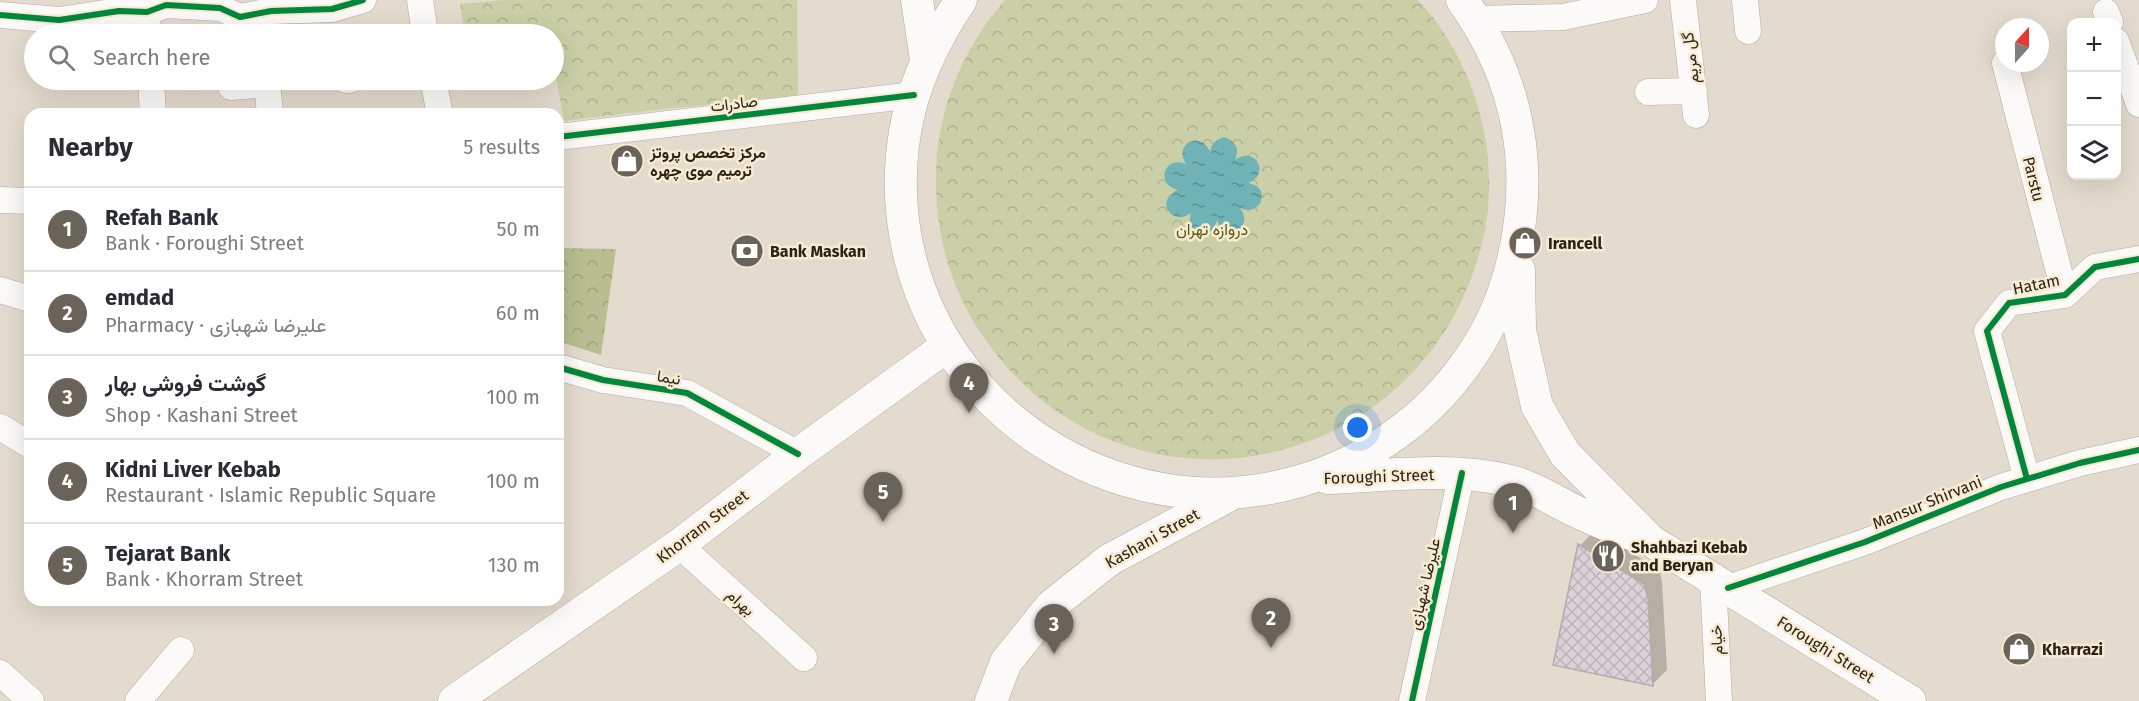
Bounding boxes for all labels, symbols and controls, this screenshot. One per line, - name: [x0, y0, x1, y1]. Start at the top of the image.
- north arrow: [1995, 18, 2049, 72]
- map controls: [2067, 18, 2121, 180]
- button: +: [2067, 18, 2121, 72]
- search box: [24, 24, 564, 90]
- street label: گل مریم: [1678, 31, 1704, 85]
- icon: search: [45, 41, 78, 74]
- text: Search here: [93, 44, 211, 71]
- button: −: [2067, 72, 2121, 126]
- street label: صادرات: [709, 91, 759, 117]
- button: layers: [2067, 126, 2121, 180]
- text: Nearby: [48, 132, 133, 163]
- text: 5 results: [463, 135, 540, 159]
- shop icon: مرکز تخصص پروتز ترمیم موی چهره: [609, 143, 645, 179]
- place label: مرکز تخصص پروتز ترمیم موی چهره: [649, 143, 766, 182]
- street label: Parstu: [2019, 155, 2048, 204]
- text: Refah Bank: [105, 204, 218, 231]
- text: 1: [63, 217, 72, 241]
- text: 50 m: [496, 217, 540, 241]
- park label: دروازه تهران: [1176, 220, 1248, 240]
- shop icon: Irancell: [1507, 225, 1543, 261]
- text: Bank · Foroughi Street: [105, 231, 304, 255]
- bank icon: Bank Maskan: [729, 233, 765, 269]
- place label: Irancell: [1548, 234, 1602, 253]
- place label: Bank Maskan: [770, 242, 866, 261]
- street label: Hatam: [2011, 270, 2061, 299]
- text: emdad: [105, 284, 174, 311]
- text: 2: [62, 301, 73, 325]
- text: 60 m: [496, 301, 540, 325]
- text: Pharmacy · علیرضا شهبازی: [105, 313, 326, 337]
- pin: 4: [950, 364, 988, 413]
- street label: نیما: [656, 366, 682, 389]
- text: گوشت فروشی بهار: [105, 370, 266, 397]
- text: 3: [62, 385, 73, 409]
- text: 100 m: [487, 385, 540, 409]
- text: Shop · Kashani Street: [105, 403, 298, 427]
- your location: [1343, 413, 1372, 442]
- text: Kidni Liver Kebab: [105, 456, 281, 483]
- street label: Foroughi Street: [1323, 465, 1435, 488]
- text: 4: [62, 469, 73, 493]
- text: 100 m: [487, 469, 540, 493]
- pin: 5: [864, 472, 902, 522]
- street label: Mansur Shirvani: [1870, 472, 1985, 533]
- text: Restaurant · Islamic Republic Square: [105, 483, 436, 507]
- pin: 1: [1494, 484, 1532, 533]
- street label: Khorram Street: [653, 486, 752, 567]
- street label: Kashani Street: [1102, 505, 1203, 572]
- street label: علیرضا شهبازی: [1405, 536, 1445, 632]
- restaurant icon: Shahbazi Kebab and Beryan: [1590, 538, 1626, 574]
- place label: Shahbazi Kebab and Beryan: [1631, 538, 1748, 575]
- text: Tejarat Bank: [105, 540, 230, 567]
- text: 5: [62, 553, 73, 577]
- text: 130 m: [488, 553, 540, 577]
- text: Bank · Khorram Street: [105, 567, 303, 591]
- street label: بهرام: [722, 585, 759, 621]
- pin: 2: [1252, 598, 1290, 648]
- pin: 3: [1034, 604, 1074, 654]
- street label: Foroughi Street: [1774, 612, 1878, 687]
- street label: خیام: [1706, 624, 1728, 656]
- shop icon: Kharrazi: [2001, 631, 2037, 667]
- place label: Kharrazi: [2042, 640, 2103, 659]

